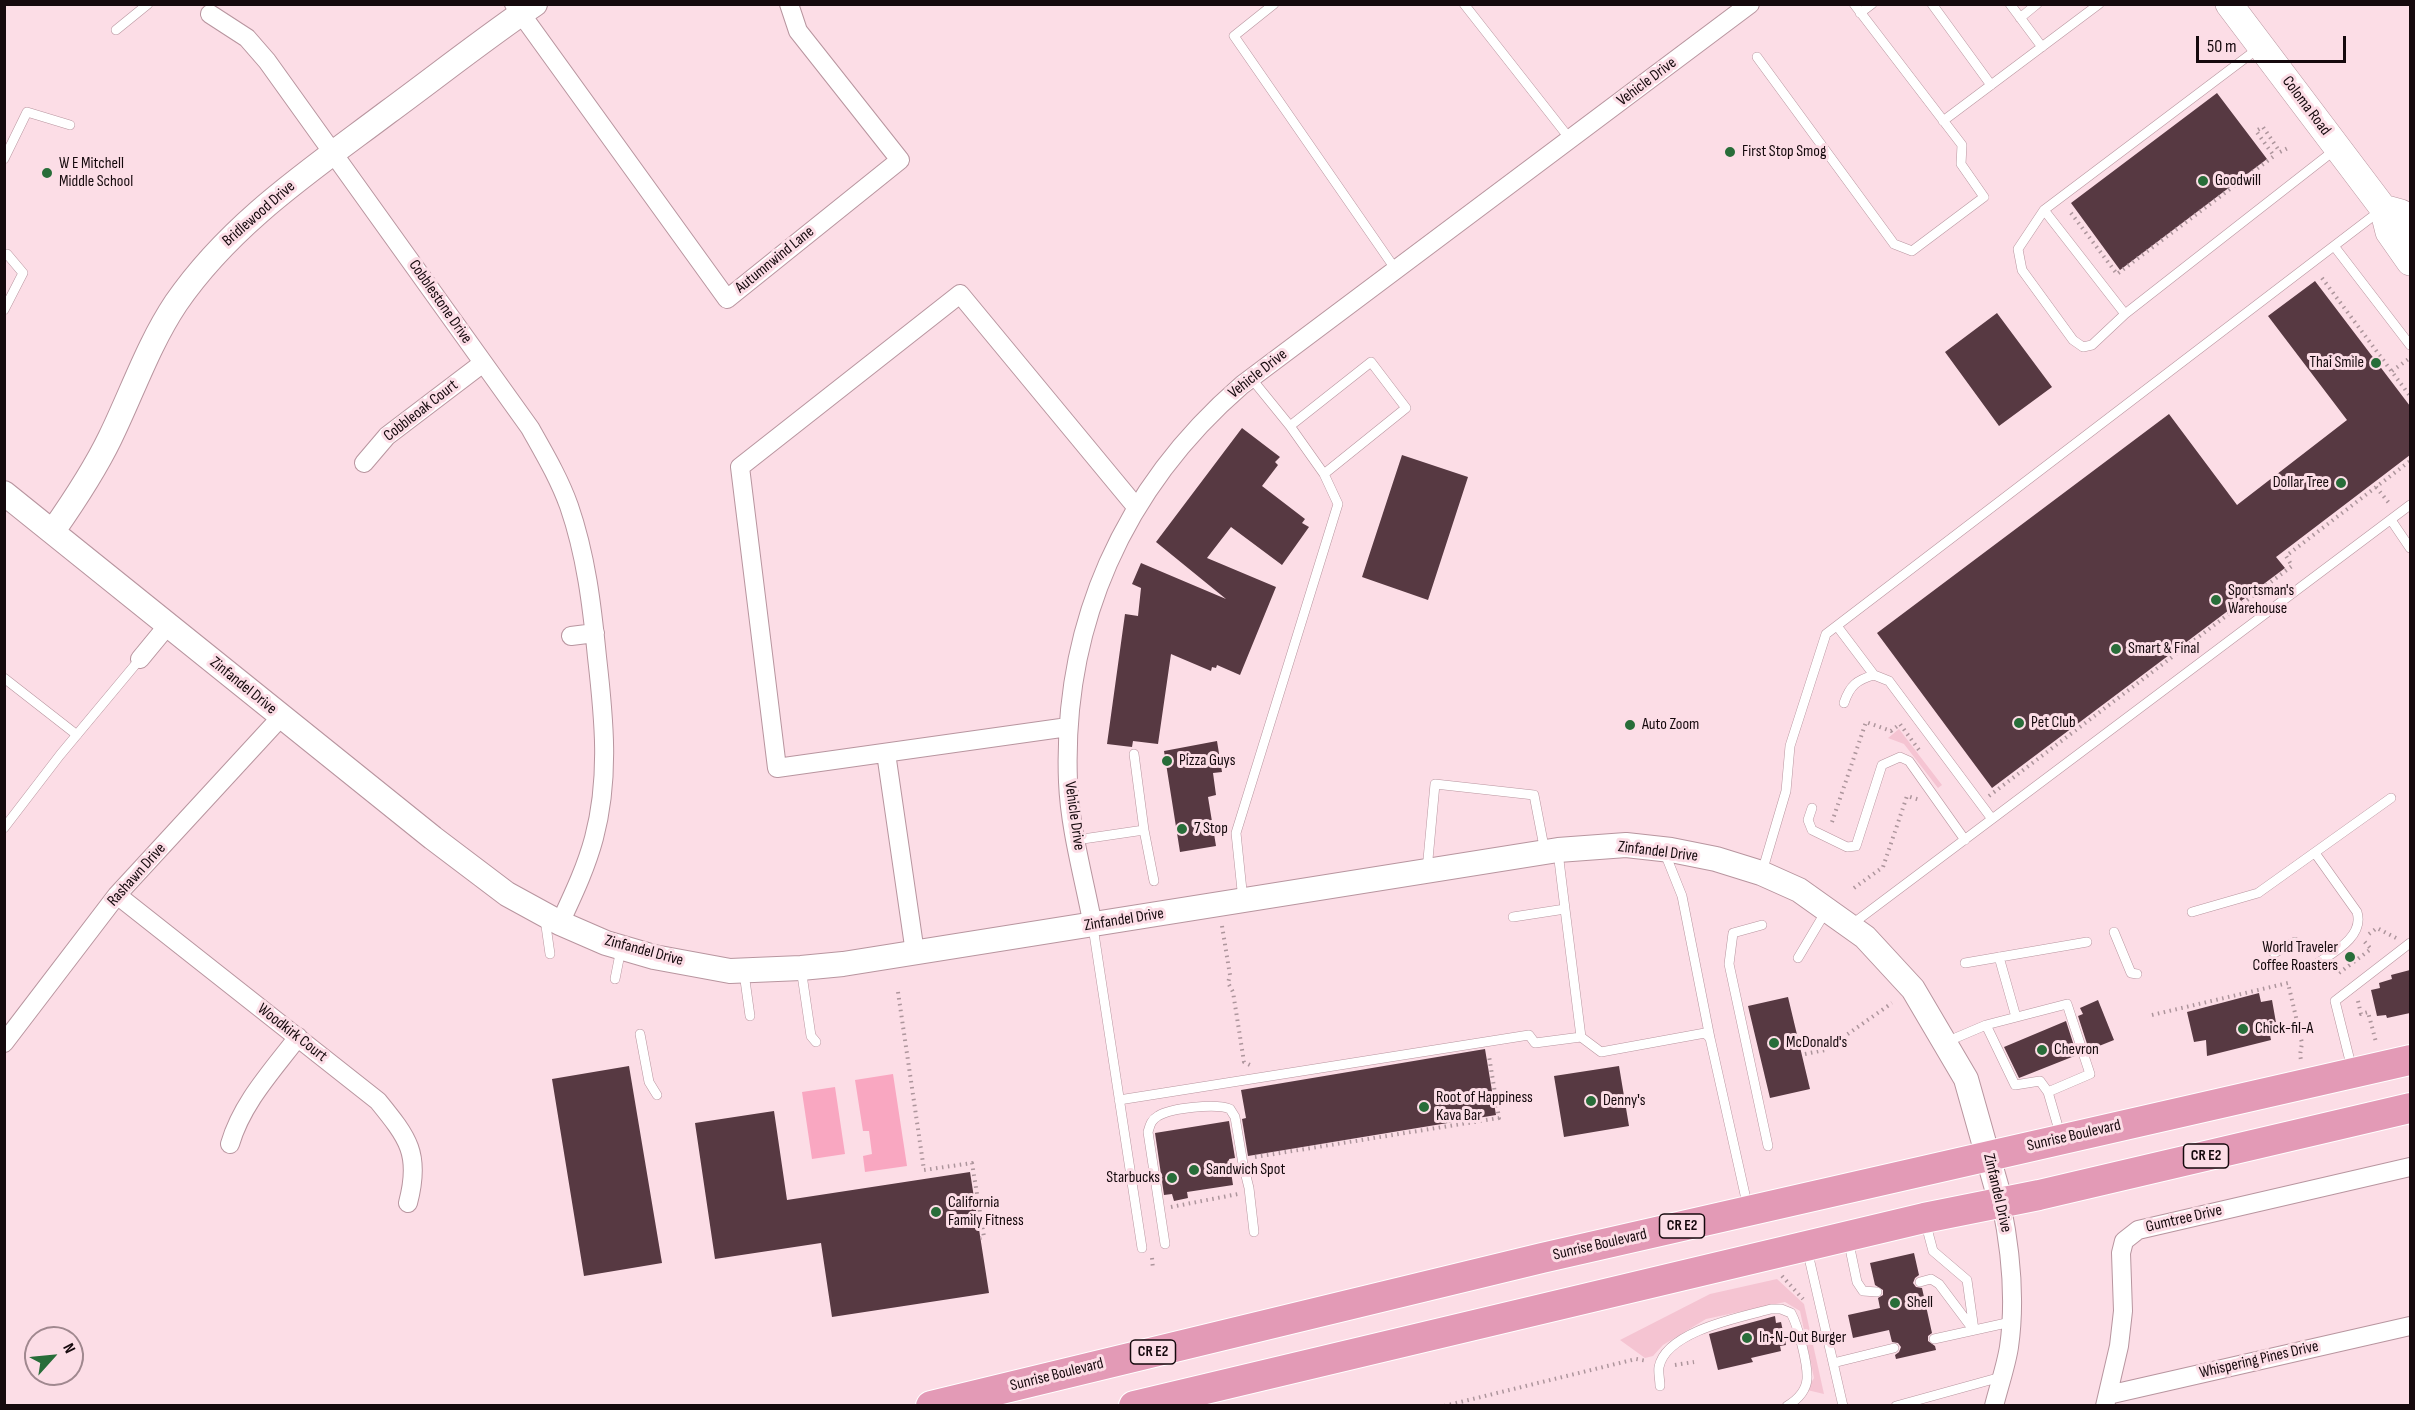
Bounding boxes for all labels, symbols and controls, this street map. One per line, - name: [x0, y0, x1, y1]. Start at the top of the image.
- scale bar: [2199, 24, 2349, 62]
- text: 50 m: [2207, 36, 2237, 57]
- street label: Vehicle Drive: [1614, 53, 1680, 111]
- street label: Coloma Road: [2277, 72, 2335, 140]
- place label: First Stop Smog: [1742, 142, 1826, 162]
- marker: First Stop Smog: [1723, 145, 1737, 159]
- place label: W E Mitchell Middle School: [59, 154, 133, 192]
- marker: W E Mitchell Middle School: [40, 166, 54, 180]
- place label: Goodwill: [2215, 171, 2261, 191]
- marker: Goodwill: [2196, 174, 2210, 188]
- street label: Bridlewood Drive: [219, 177, 299, 251]
- street label: Autumnwind Lane: [732, 222, 818, 298]
- street label: Cobblestone Drive: [404, 256, 476, 348]
- street label: Vehicle Drive: [1225, 345, 1291, 403]
- place label: Thai Smile: [2310, 353, 2364, 373]
- marker: Thai Smile: [2369, 356, 2383, 370]
- street label: Cobbleoak Court: [380, 376, 462, 446]
- place label: Dollar Tree: [2273, 473, 2329, 493]
- marker: Dollar Tree: [2334, 476, 2348, 490]
- place label: Sportsman's Warehouse: [2228, 581, 2294, 619]
- marker: Sportsman's Warehouse: [2209, 593, 2223, 607]
- place label: Smart & Final: [2128, 639, 2199, 659]
- marker: Smart & Final: [2109, 642, 2123, 656]
- street label: Zinfandel Drive: [206, 653, 280, 719]
- place label: Pet Club: [2031, 713, 2076, 733]
- place label: Auto Zoom: [1642, 715, 1699, 735]
- marker: Pet Club: [2012, 716, 2026, 730]
- marker: Auto Zoom: [1623, 718, 1637, 732]
- place label: Pizza Guys: [1179, 751, 1236, 771]
- marker: Pizza Guys: [1160, 754, 1174, 768]
- street label: Vehicle Drive: [1060, 780, 1088, 852]
- place label: 7 Stop: [1194, 819, 1228, 839]
- marker: 7 Stop: [1175, 822, 1189, 836]
- street label: Zinfandel Drive: [1617, 838, 1699, 866]
- street label: Rashawn Drive: [104, 839, 170, 911]
- street label: Zinfandel Drive: [1083, 904, 1165, 936]
- street label: Zinfandel Drive: [603, 931, 685, 971]
- place label: World Traveler Coffee Roasters: [2253, 938, 2338, 976]
- marker: World Traveler Coffee Roasters: [2343, 950, 2357, 964]
- street label: Woodkirk Court: [253, 1000, 331, 1066]
- place label: Chick-fil-A: [2255, 1019, 2313, 1039]
- marker: Chick-fil-A: [2236, 1022, 2250, 1036]
- place label: McDonald's: [1786, 1033, 1847, 1053]
- marker: McDonald's: [1767, 1036, 1781, 1050]
- place label: Chevron: [2054, 1040, 2099, 1060]
- marker: Chevron: [2035, 1043, 2049, 1057]
- place label: Root of Happiness Kava Bar: [1436, 1088, 1533, 1126]
- place label: Denny's: [1603, 1091, 1645, 1111]
- marker: Denny's: [1584, 1094, 1598, 1108]
- marker: Root of Happiness Kava Bar: [1417, 1100, 1431, 1114]
- street label: Sunrise Boulevard: [2025, 1116, 2123, 1156]
- road number: CR E2: [2184, 1144, 2228, 1168]
- street label: Zinfandel Drive: [1979, 1152, 2015, 1234]
- place label: Sandwich Spot: [1206, 1160, 1285, 1180]
- marker: Sandwich Spot: [1187, 1163, 1201, 1177]
- place label: Starbucks: [1106, 1168, 1160, 1188]
- marker: Starbucks: [1165, 1171, 1179, 1185]
- place label: California Family Fitness: [948, 1193, 1024, 1231]
- street label: Gumtree Drive: [2144, 1201, 2224, 1237]
- marker: California Family Fitness: [929, 1205, 943, 1219]
- road number: CR E2: [1660, 1214, 1704, 1238]
- street label: Sunrise Boulevard: [1551, 1225, 1649, 1265]
- place label: Shell: [1907, 1293, 1933, 1313]
- marker: Shell: [1888, 1296, 1902, 1310]
- north arrow: [24, 1326, 84, 1386]
- place label: In-N-Out Burger: [1759, 1328, 1846, 1348]
- marker: In-N-Out Burger: [1740, 1331, 1754, 1345]
- street label: Whispering Pines Drive: [2198, 1337, 2320, 1383]
- text: N: [58, 1340, 79, 1357]
- road number: CR E2: [1130, 1340, 1176, 1364]
- street label: Sunrise Boulevard: [1008, 1354, 1106, 1396]

